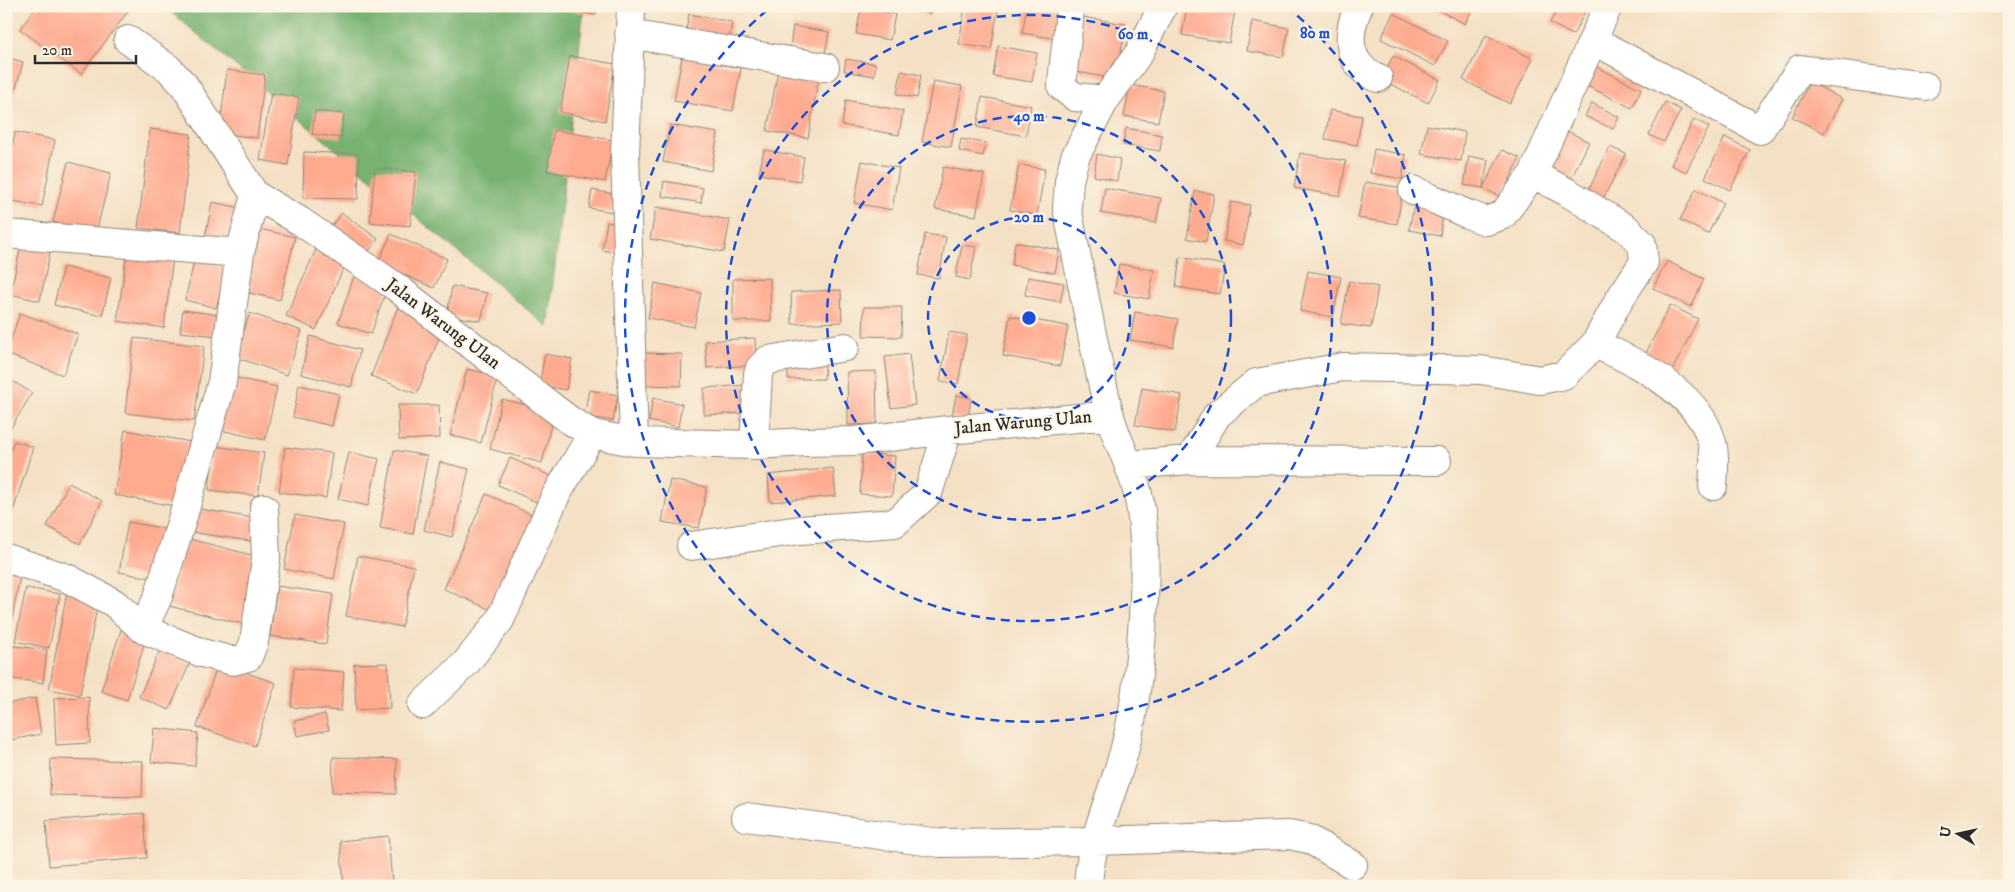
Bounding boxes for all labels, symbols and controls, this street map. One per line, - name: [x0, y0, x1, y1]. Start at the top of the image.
- text: 80 m: [1300, 24, 1331, 43]
- text: 60 m: [1118, 25, 1149, 44]
- scale bar: [35, 32, 136, 64]
- text: 20 m: [42, 41, 72, 60]
- text: 40 m: [1012, 107, 1045, 126]
- text: 20 m: [1014, 208, 1045, 227]
- street label: Jalan Warung Ulan: [380, 273, 505, 375]
- centre of rings: [1020, 309, 1038, 327]
- street label: Jalan Warung Ulan: [951, 406, 1093, 440]
- north arrow: [1932, 810, 1982, 860]
- text: U: [1936, 825, 1956, 839]

